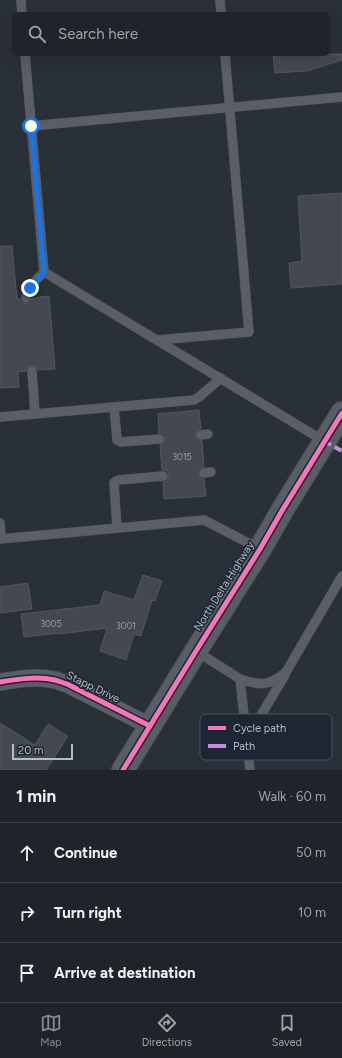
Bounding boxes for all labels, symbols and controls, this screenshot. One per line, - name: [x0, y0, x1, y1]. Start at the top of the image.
- search box: [12, 12, 330, 56]
- icon: search: [26, 23, 48, 45]
- text: Search here: [58, 25, 138, 43]
- route start: [22, 117, 40, 135]
- route end: [21, 279, 39, 297]
- house number: 3015: [172, 451, 192, 462]
- street label: North Delta Highway: [191, 539, 257, 633]
- house number: 3005: [40, 618, 62, 629]
- house number: 3001: [116, 620, 136, 631]
- street label: Stapp Drive: [64, 669, 122, 705]
- legend: [200, 714, 332, 760]
- text: Cycle path: [233, 722, 286, 735]
- text: Path: [233, 740, 255, 753]
- scale bar: [12, 742, 73, 761]
- text: 20 m: [18, 744, 43, 757]
- text: 1 min: [16, 786, 56, 806]
- text: Walk · 60 m: [259, 789, 326, 804]
- icon: ahead: [16, 842, 38, 864]
- text: Continue: [54, 844, 117, 862]
- text: 50 m: [296, 845, 326, 860]
- icon: right: [16, 902, 38, 924]
- text: Turn right: [54, 904, 122, 922]
- text: 10 m: [298, 905, 326, 920]
- icon: arrive: [16, 962, 38, 984]
- text: Arrive at destination: [54, 964, 195, 982]
- tab: Map: [40, 1012, 62, 1049]
- tab: Directions: [142, 1012, 192, 1049]
- tab: Saved: [272, 1012, 302, 1049]

